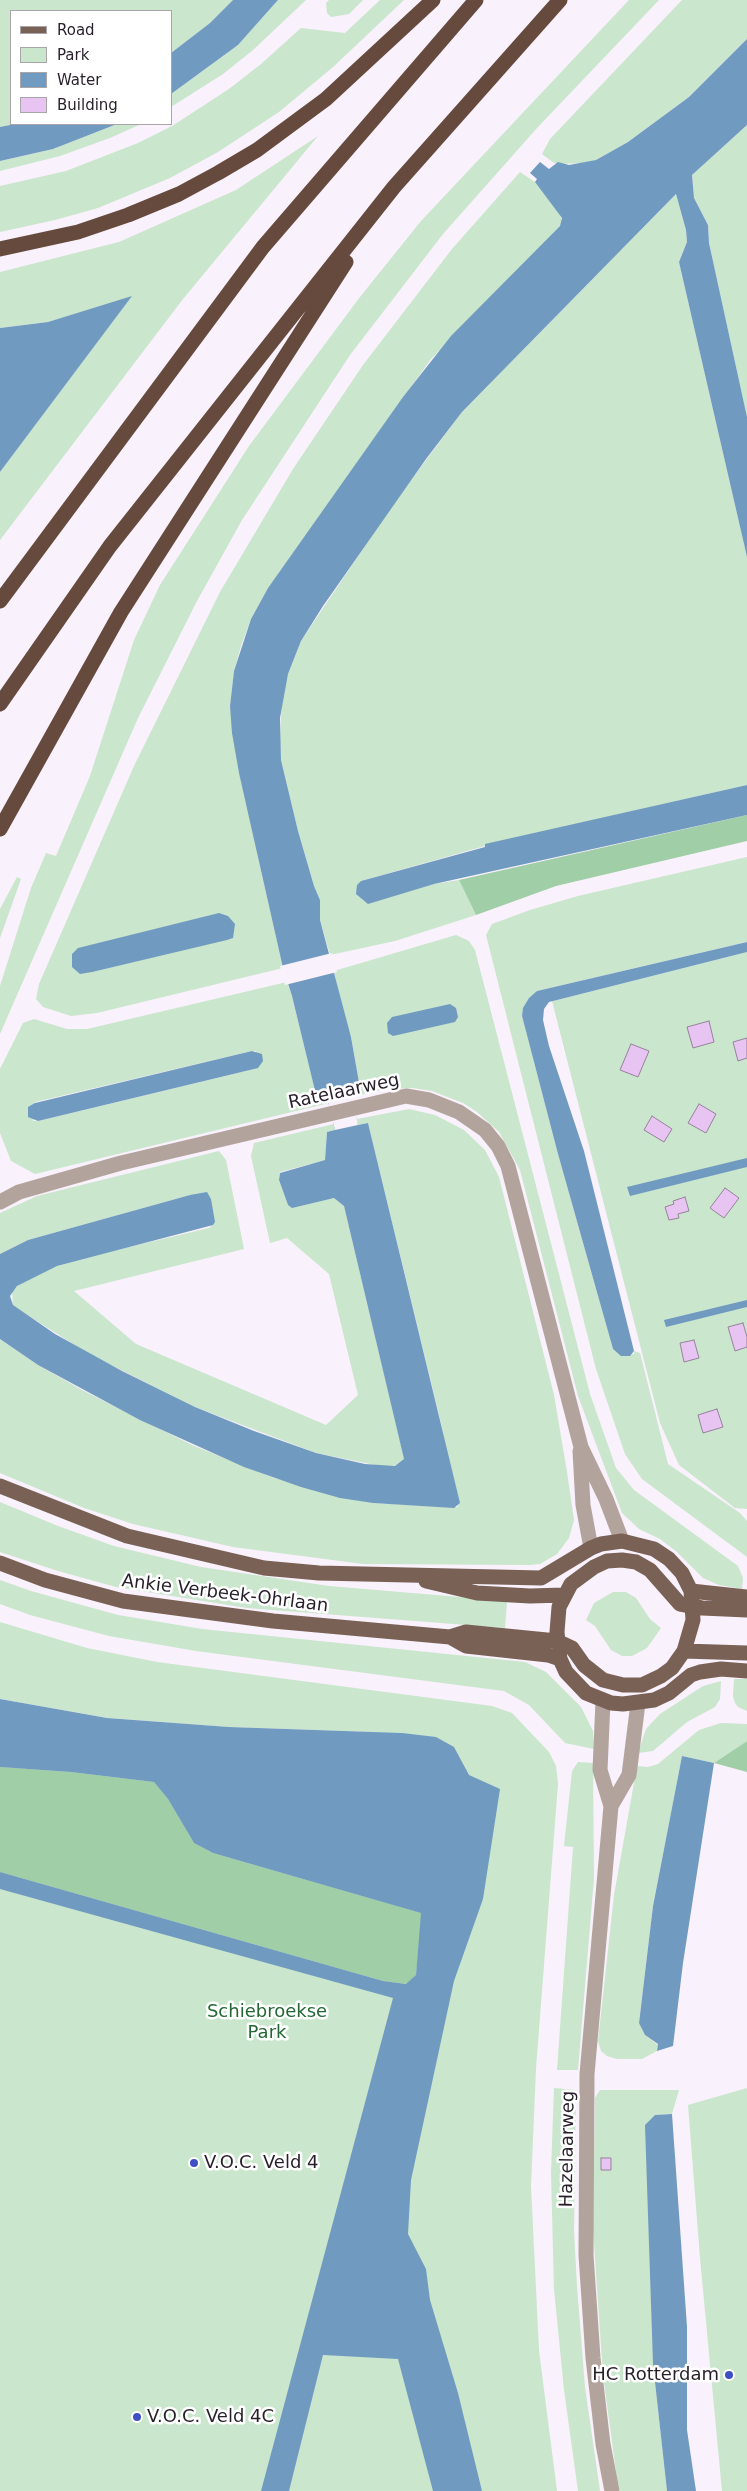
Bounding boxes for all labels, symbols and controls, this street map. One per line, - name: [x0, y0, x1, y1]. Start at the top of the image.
- legend: [10, 10, 172, 125]
- text: Road: [57, 21, 95, 39]
- text: Park: [57, 46, 89, 64]
- text: Water: [57, 71, 101, 89]
- text: Building: [57, 96, 118, 114]
- street label: Ratelaarweg: [287, 1070, 401, 1114]
- street label: Ankie Verbeek-Ohrlaan: [121, 1571, 329, 1617]
- park label: Schiebroekse Park: [207, 2001, 327, 2044]
- street label: Hazelaarweg: [556, 2090, 580, 2208]
- place label: V.O.C. Veld 4: [204, 2152, 318, 2174]
- marker: V.O.C. Veld 4: [188, 2157, 200, 2169]
- place label: HC Rotterdam: [592, 2364, 719, 2386]
- marker: HC Rotterdam: [723, 2369, 735, 2381]
- place label: V.O.C. Veld 4C: [147, 2406, 274, 2428]
- marker: V.O.C. Veld 4C: [131, 2411, 143, 2423]

